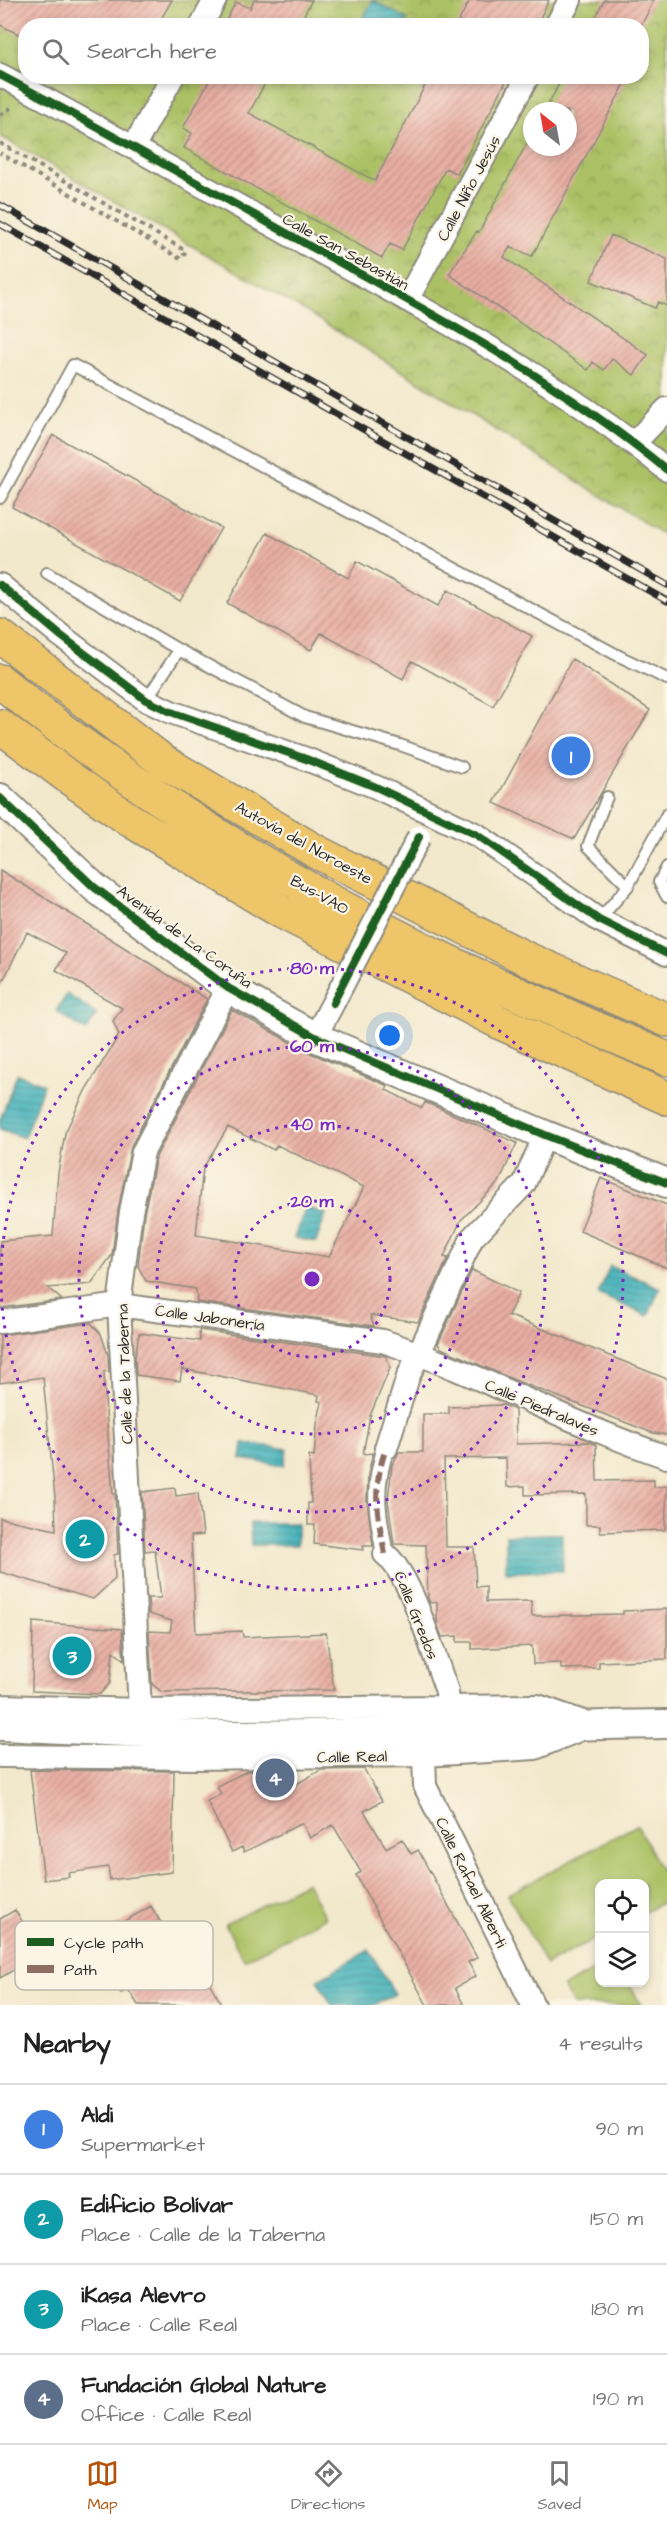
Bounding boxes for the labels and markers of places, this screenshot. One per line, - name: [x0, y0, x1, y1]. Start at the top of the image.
- pin: 1: [552, 734, 590, 778]
- centre of rings: [302, 1269, 322, 1289]
- pin: 2: [66, 1516, 104, 1562]
- pin: 3: [52, 1634, 92, 1678]
- pin: 4: [256, 1756, 294, 1800]

